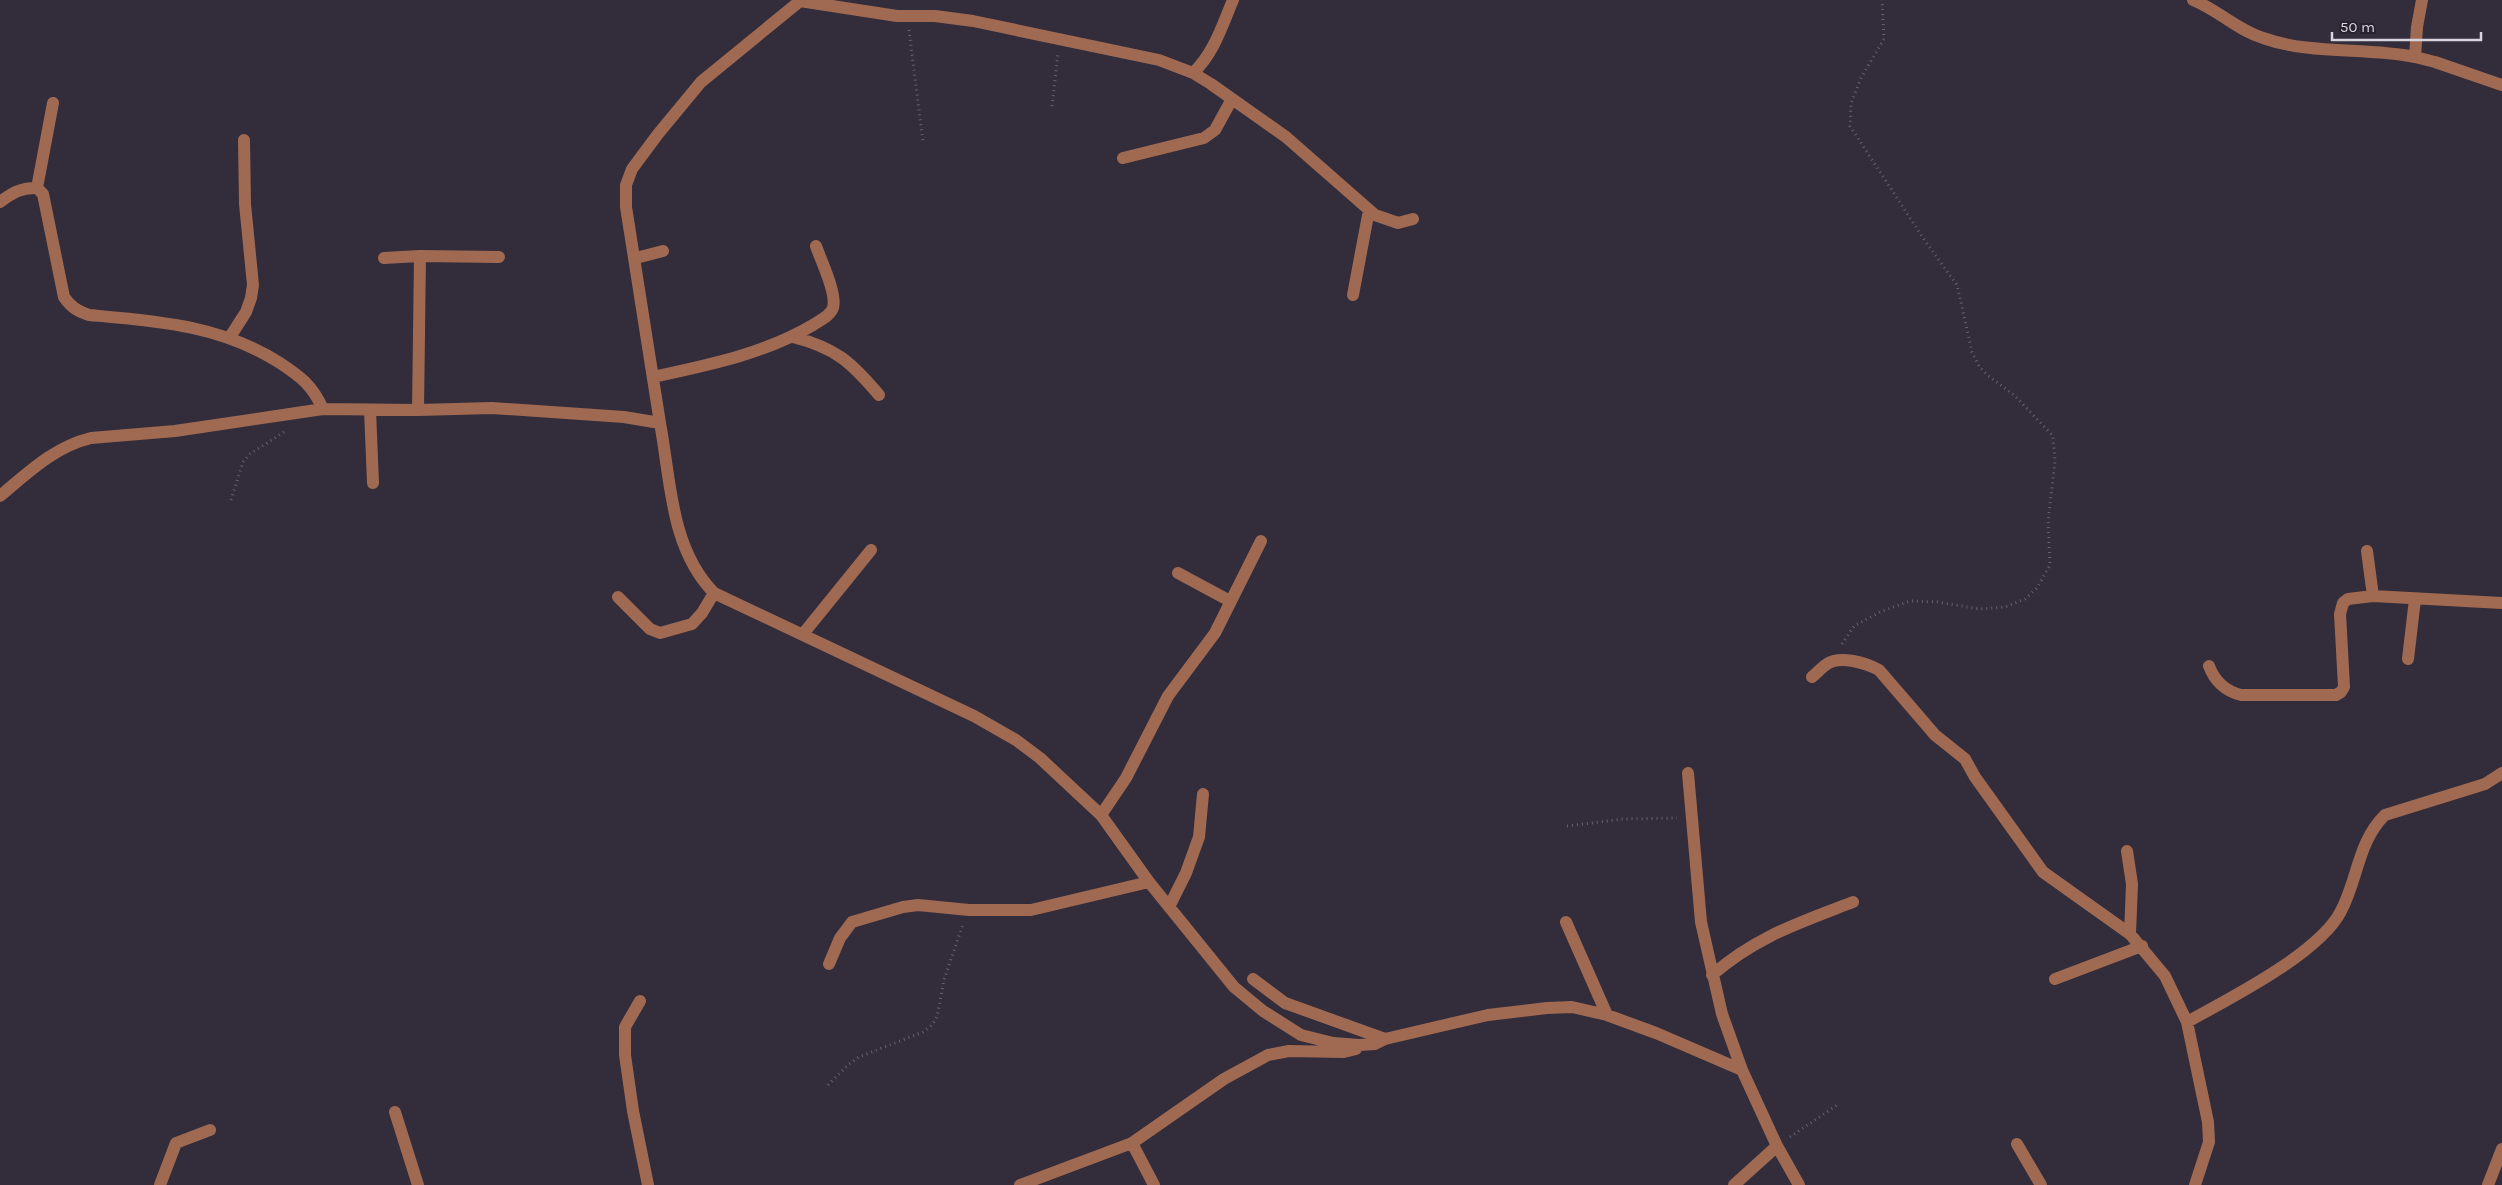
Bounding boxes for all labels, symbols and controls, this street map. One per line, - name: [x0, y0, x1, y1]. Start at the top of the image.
- scale bar: [2332, 10, 2481, 42]
- text: 50 m: [2340, 18, 2375, 36]

